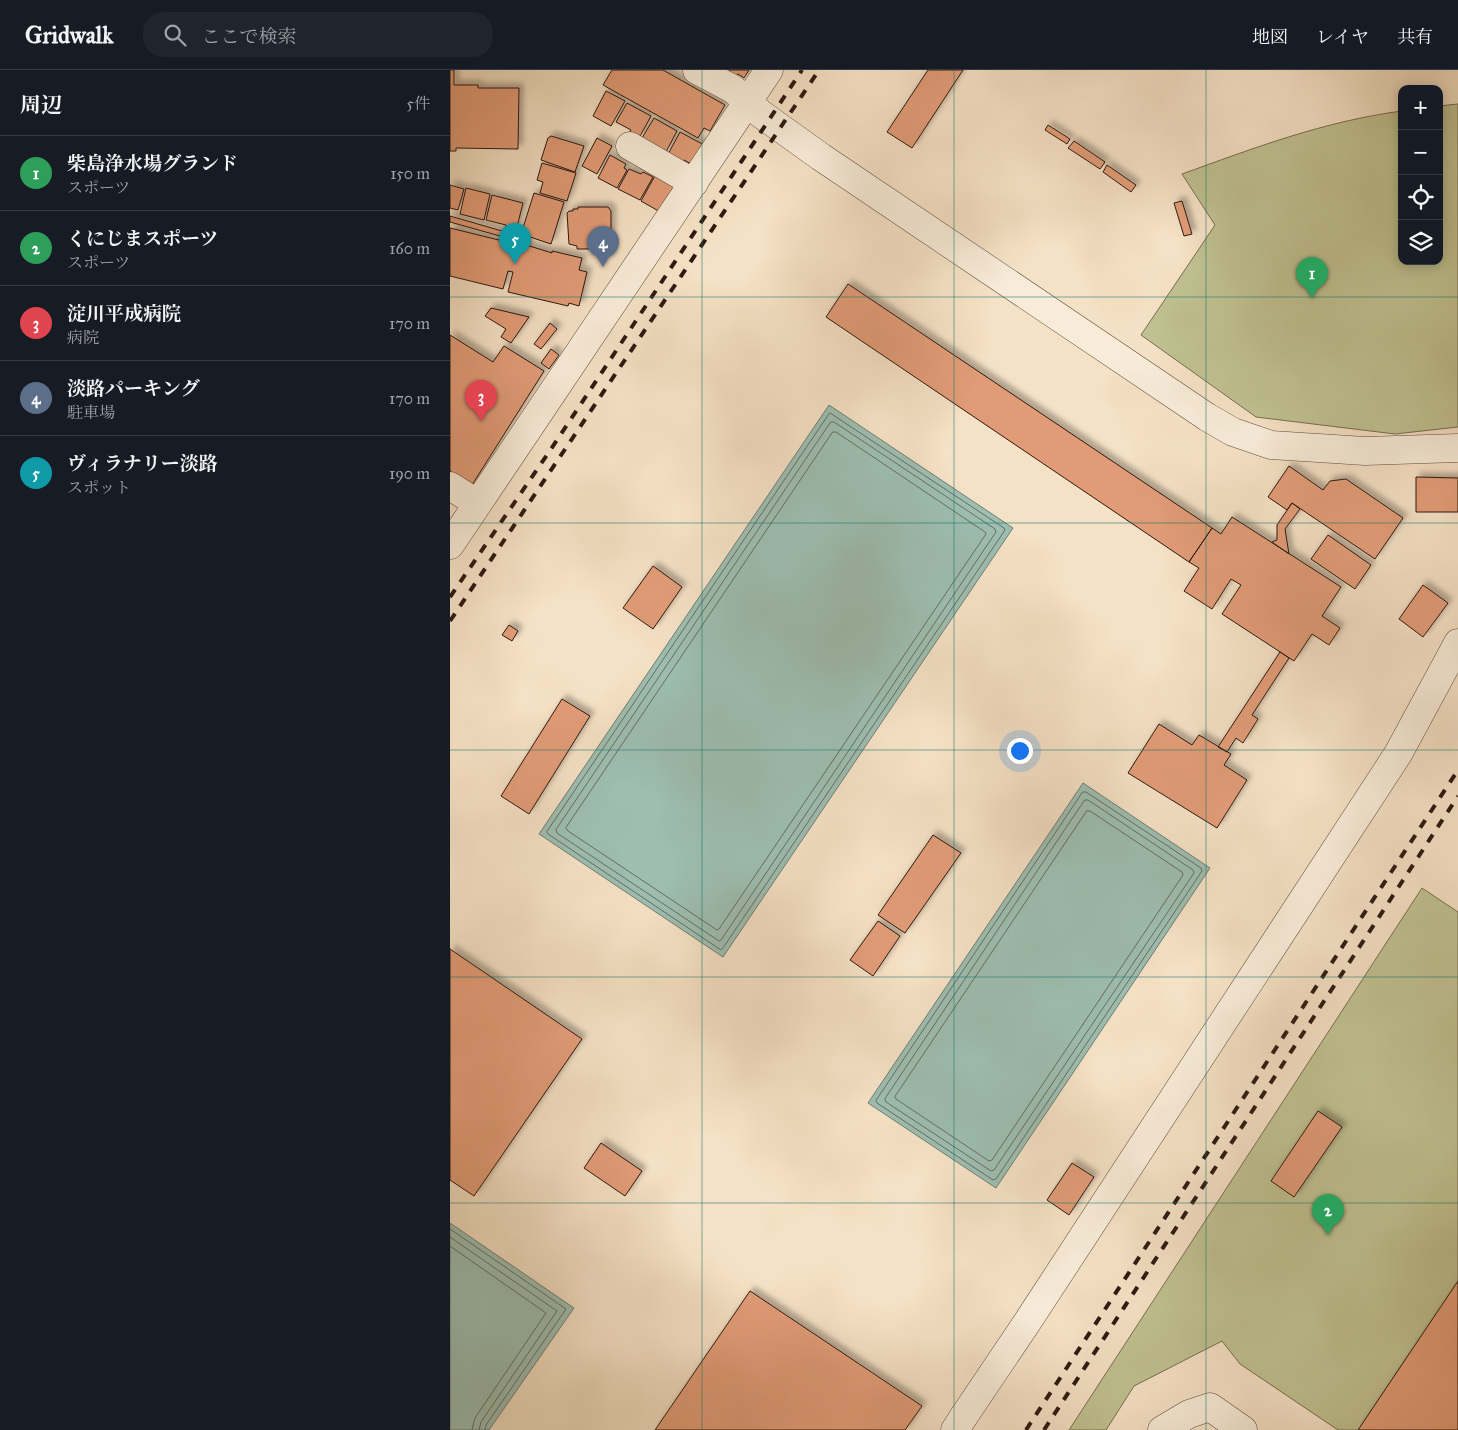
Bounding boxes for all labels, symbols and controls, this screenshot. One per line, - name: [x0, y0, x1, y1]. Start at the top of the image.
- search box: [143, 12, 493, 57]
- text: Gridwalk: [25, 20, 113, 50]
- icon: search: [161, 21, 189, 49]
- text: ここで検索: [201, 25, 296, 48]
- text: 地図: [1252, 26, 1288, 48]
- text: レイヤ: [1316, 26, 1369, 48]
- text: 共有: [1397, 26, 1433, 48]
- map controls: [1398, 85, 1443, 265]
- button: +: [1398, 85, 1443, 130]
- text: 周辺: [20, 92, 62, 118]
- text: 5件: [407, 94, 430, 113]
- button: −: [1398, 130, 1443, 175]
- text: 柴島浄水場グランド: [67, 152, 238, 175]
- text: 1: [33, 164, 39, 183]
- text: 150 m: [390, 164, 430, 183]
- button: locate: [1398, 175, 1443, 220]
- text: スポーツ: [67, 178, 130, 197]
- button: layers: [1398, 220, 1443, 265]
- pin: 5: [499, 223, 531, 264]
- pin: 4: [587, 226, 619, 267]
- text: くにじまスポーツ: [67, 227, 218, 250]
- text: 2: [32, 239, 40, 258]
- text: 160 m: [389, 239, 430, 258]
- text: スポーツ: [67, 253, 130, 272]
- pin: 1: [1296, 257, 1328, 298]
- text: 淀川平成病院: [67, 302, 181, 325]
- text: 3: [33, 314, 39, 333]
- text: 170 m: [389, 314, 430, 333]
- text: 病院: [67, 328, 99, 347]
- text: 淡路パーキング: [67, 377, 199, 400]
- pin: 3: [465, 380, 497, 421]
- text: 4: [32, 389, 40, 408]
- text: 170 m: [389, 389, 430, 408]
- text: 駐車場: [67, 403, 115, 422]
- text: ヴィラナリー淡路: [67, 452, 218, 475]
- text: 5: [32, 464, 40, 483]
- text: 190 m: [389, 464, 430, 483]
- text: スポット: [67, 478, 131, 497]
- your location: [1007, 738, 1033, 764]
- pin: 2: [1312, 1194, 1344, 1235]

